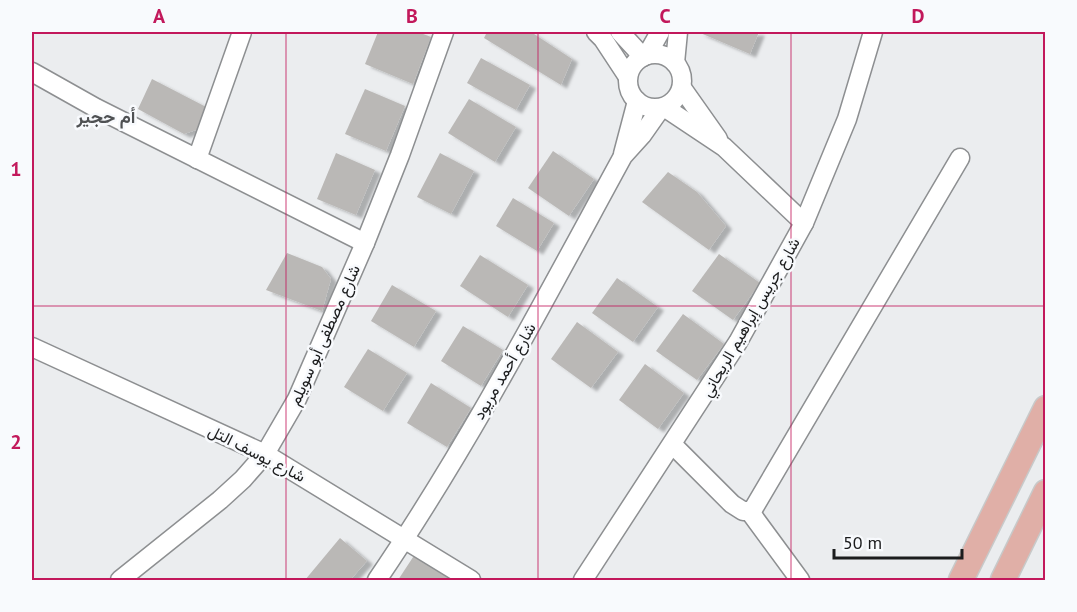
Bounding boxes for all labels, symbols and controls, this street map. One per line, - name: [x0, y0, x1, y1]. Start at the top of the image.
- text: A: [153, 3, 166, 29]
- text: B: [406, 3, 418, 29]
- text: C: [659, 3, 671, 29]
- text: D: [912, 3, 925, 29]
- district label: أم حجير: [75, 105, 136, 129]
- text: 1: [10, 156, 22, 182]
- street label: شارع جريس إبراهيم الريحاني: [696, 234, 807, 402]
- street label: شارع مصطفى أبو سويلم: [284, 262, 366, 409]
- street label: شارع أحمد مريود: [468, 319, 541, 424]
- street label: شارع يوسف التل: [204, 420, 309, 488]
- text: 2: [10, 429, 22, 455]
- scale bar: [834, 522, 962, 560]
- text: 50 m: [843, 531, 882, 554]

